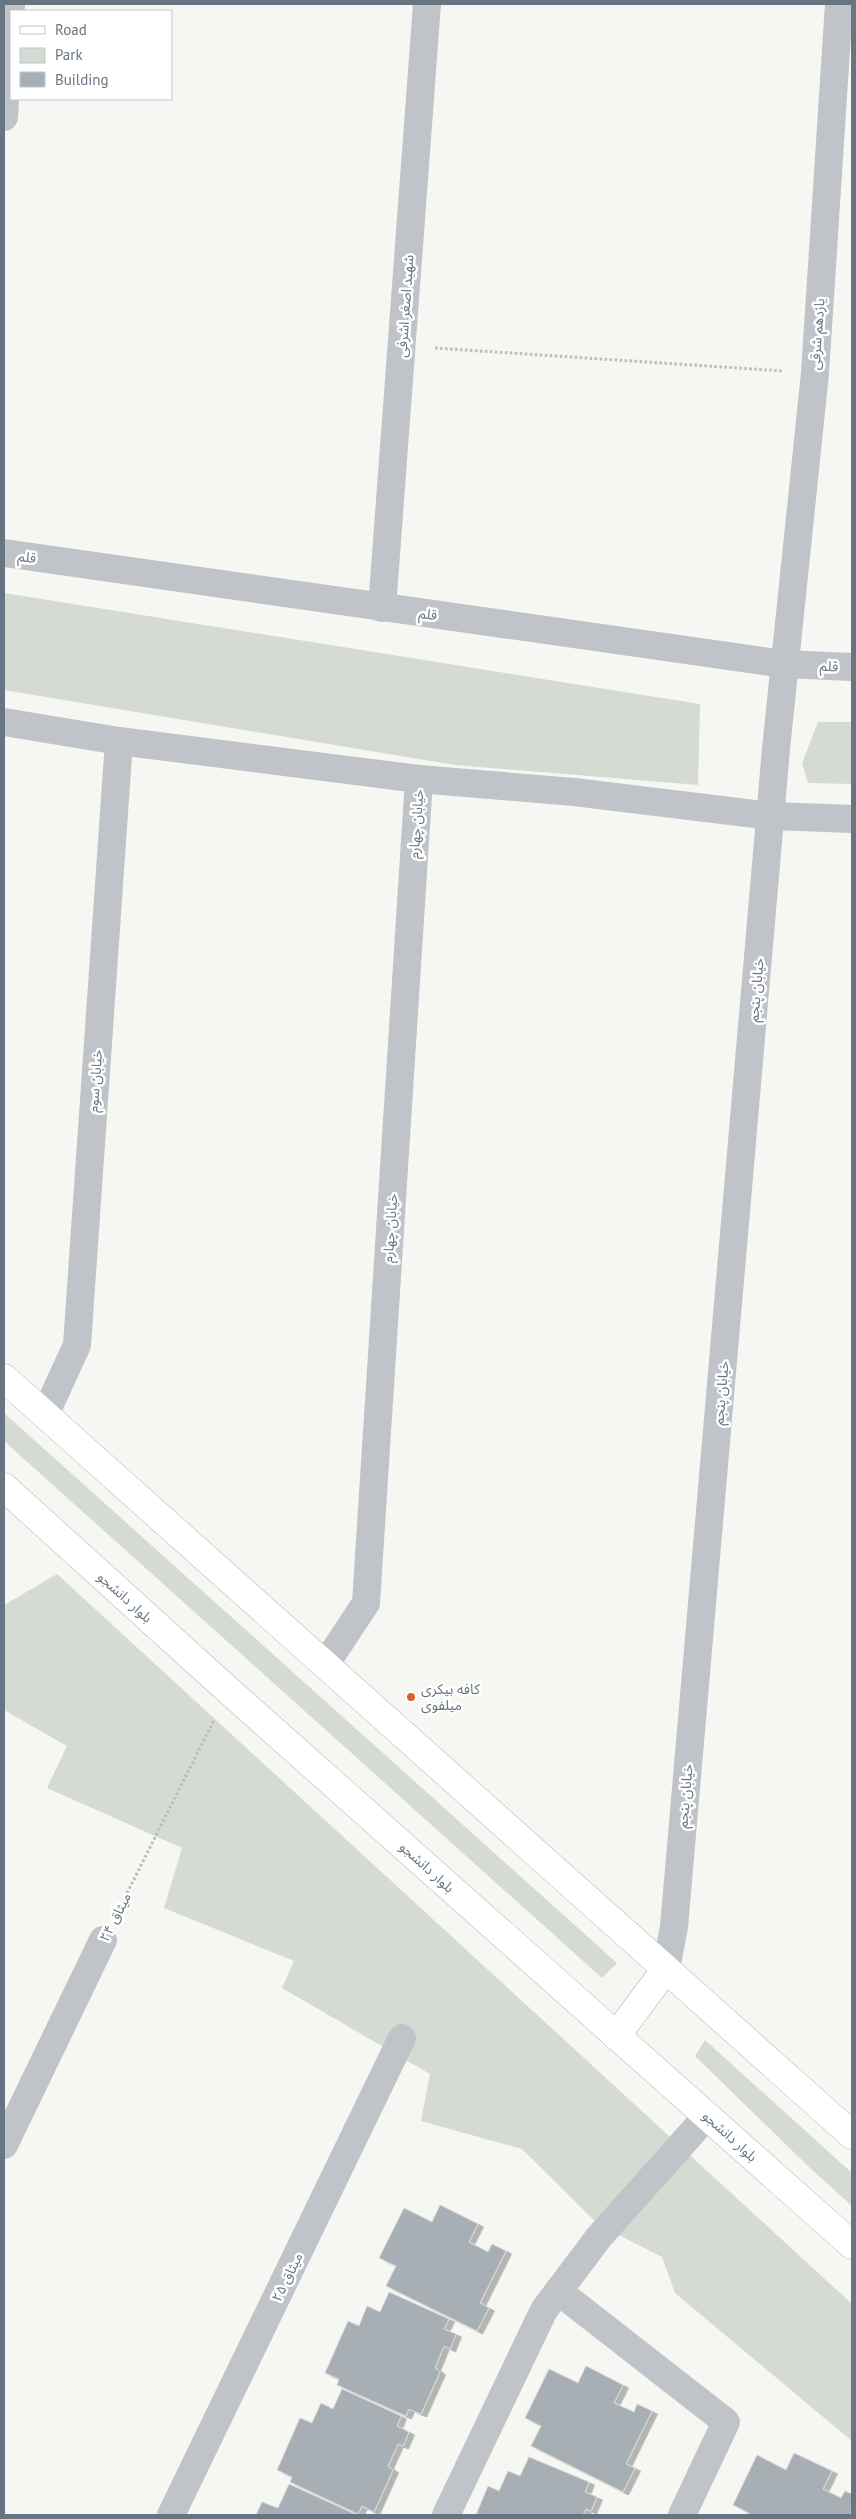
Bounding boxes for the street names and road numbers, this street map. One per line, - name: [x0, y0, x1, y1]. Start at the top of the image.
- street label: شهید اصغر اشرفی: [392, 254, 418, 358]
- street label: یازدهم شرقی: [806, 297, 830, 371]
- street label: قلم: [16, 547, 37, 569]
- street label: قلم: [417, 604, 438, 626]
- street label: قلم: [819, 657, 839, 677]
- street label: خیابان چهارم: [405, 789, 429, 859]
- street label: خیابان پنجم: [744, 957, 770, 1023]
- street label: خیابان سوم: [84, 1049, 108, 1113]
- street label: خیابان چهارم: [379, 1193, 403, 1263]
- street label: خیابان پنجم: [709, 1360, 735, 1426]
- street label: بلوار دانشجو: [94, 1568, 156, 1627]
- street label: خیابان پنجم: [673, 1763, 699, 1829]
- street label: بلوار دانشجو: [396, 1838, 458, 1897]
- street label: میثاق ۲۴: [95, 1890, 135, 1944]
- street label: بلوار دانشجو: [699, 2107, 761, 2166]
- street label: میثاق ۲۵: [267, 2249, 307, 2305]

